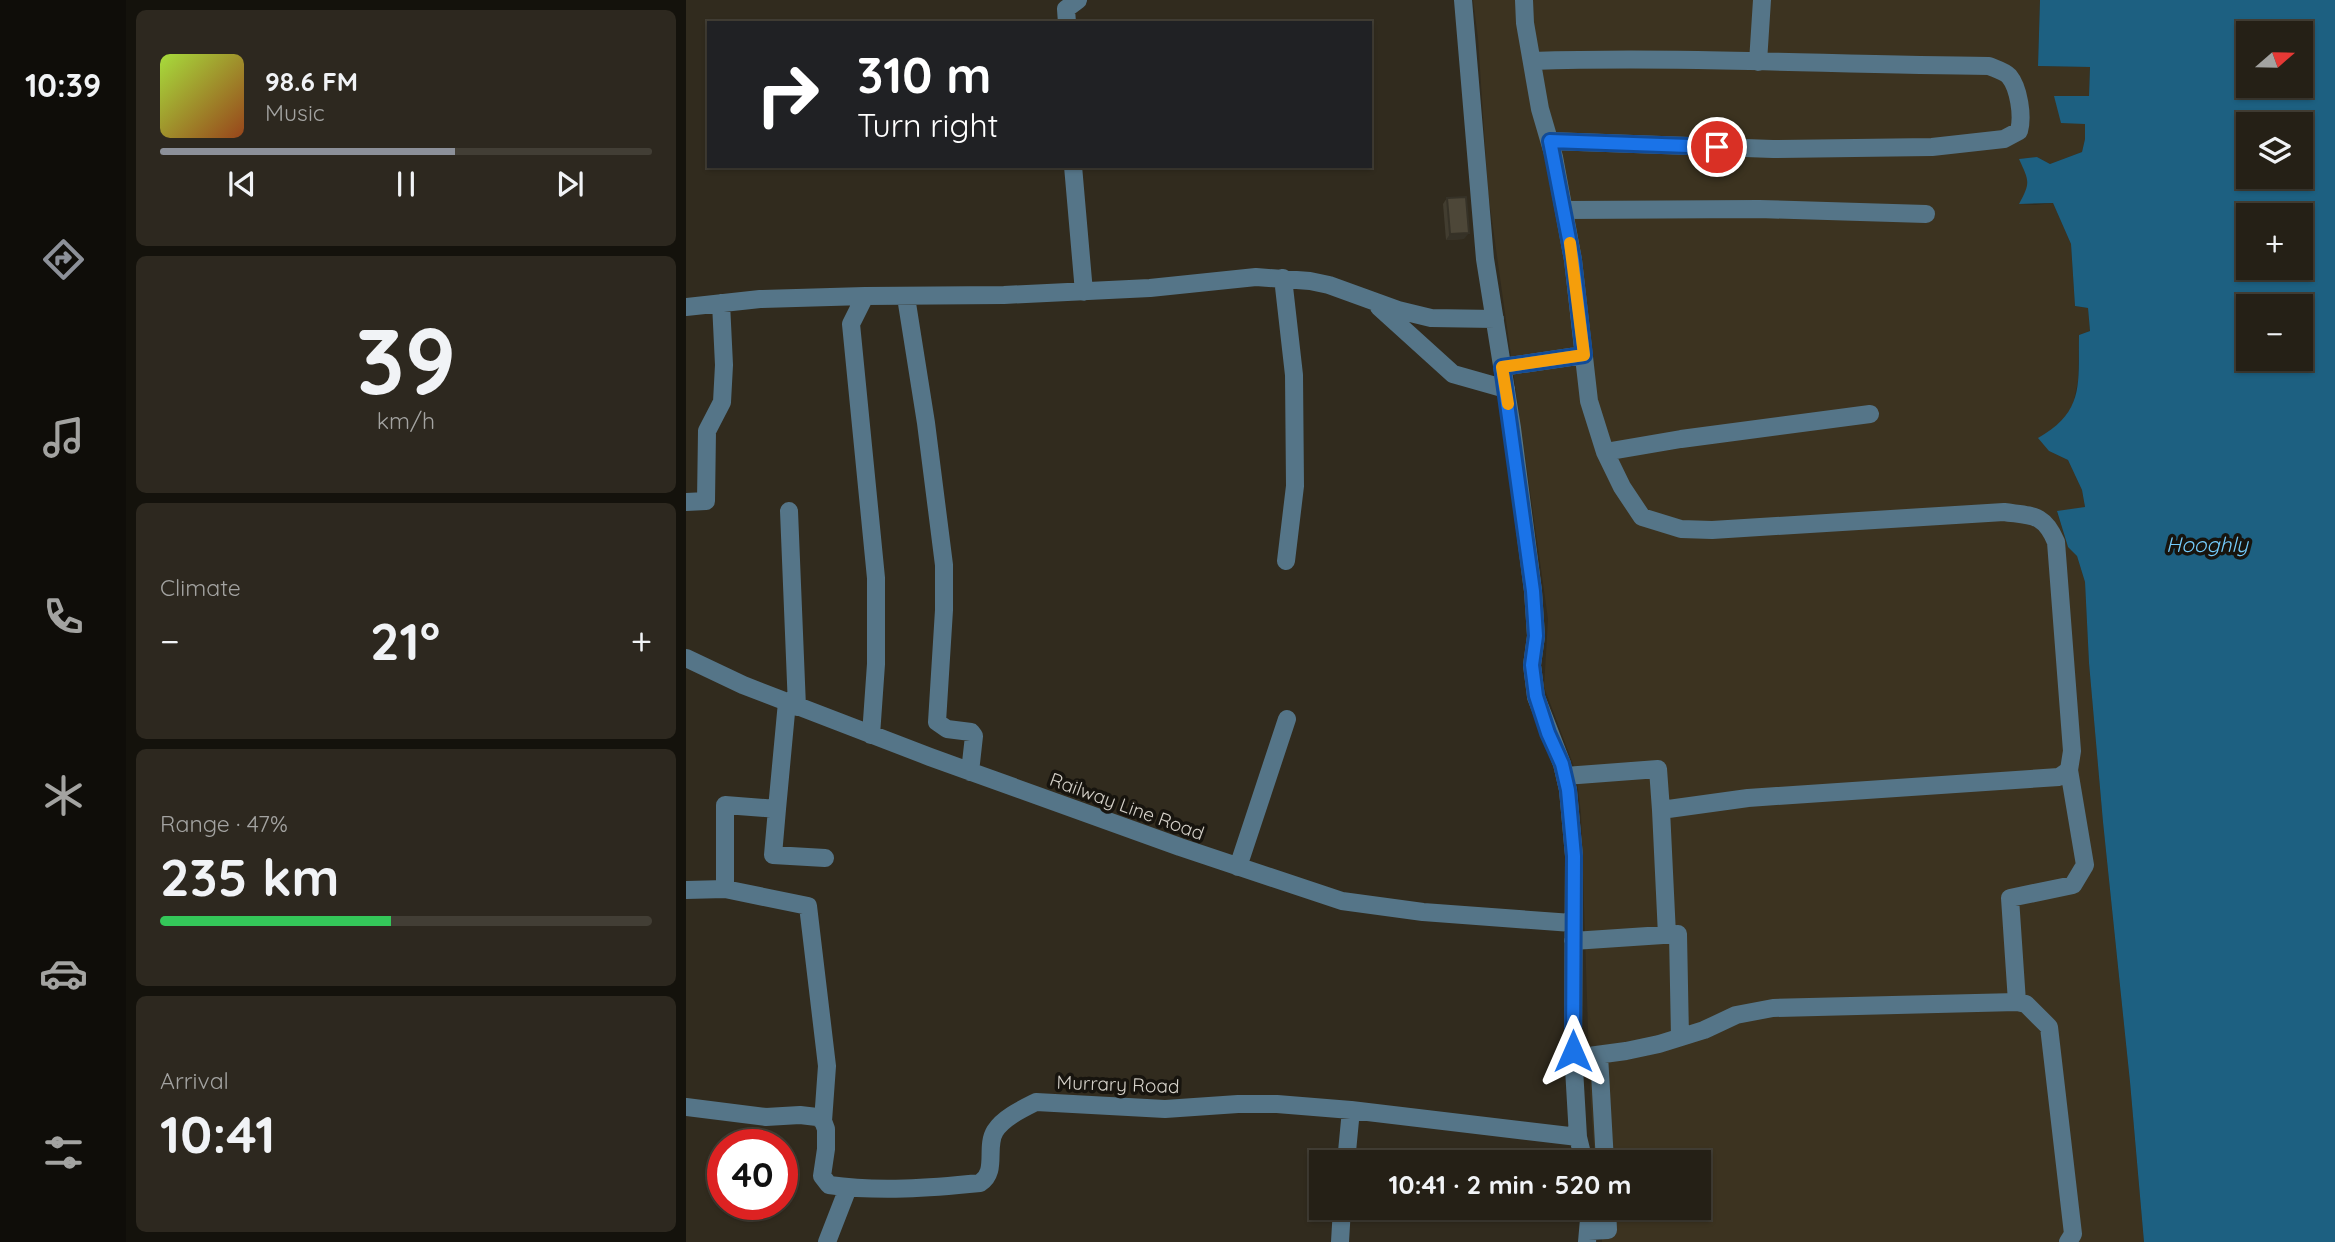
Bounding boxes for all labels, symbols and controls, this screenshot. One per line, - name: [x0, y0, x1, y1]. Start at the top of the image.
- north arrow: [2236, 21, 2314, 98]
- map controls: [2236, 21, 2313, 371]
- text: 310 m: [857, 44, 991, 105]
- icon: right: [742, 49, 833, 140]
- text: 10:39: [25, 65, 101, 105]
- text: 98.6 FM: [265, 65, 358, 98]
- text: Music: [265, 98, 325, 127]
- text: Turn right: [857, 105, 998, 145]
- button: layers: [2236, 112, 2313, 189]
- pin: [1687, 117, 1747, 177]
- icon: arrive: [1698, 128, 1736, 166]
- icon: previous: [223, 165, 261, 203]
- icon: pause: [387, 165, 425, 203]
- icon: next: [551, 165, 589, 203]
- button: +: [2236, 203, 2313, 280]
- icon: directions: [39, 235, 88, 284]
- button: −: [2236, 294, 2313, 371]
- text: 39: [356, 303, 456, 417]
- text: km/h: [377, 406, 435, 435]
- icon: music: [39, 413, 88, 462]
- water label: Hooghly: [2166, 531, 2249, 557]
- text: Climate: [160, 573, 241, 602]
- icon: phone: [39, 592, 88, 641]
- text: 21°: [370, 608, 440, 673]
- text: −: [160, 617, 180, 665]
- text: +: [631, 617, 652, 665]
- street label: Railway Line Road: [1047, 767, 1207, 845]
- icon: climate: [39, 771, 88, 820]
- text: Range · 47%: [160, 809, 288, 838]
- text: 235 km: [160, 844, 340, 909]
- icon: car: [39, 949, 88, 998]
- position arrow: [1536, 1014, 1610, 1088]
- text: Arrival: [160, 1066, 229, 1095]
- street label: Murrary Road: [1056, 1070, 1180, 1098]
- text: 10:41: [160, 1101, 276, 1166]
- icon: filters: [39, 1128, 88, 1177]
- speed limit sign: 40: [707, 1129, 798, 1220]
- text: 10:41 · 2 min · 520 m: [1388, 1168, 1632, 1201]

